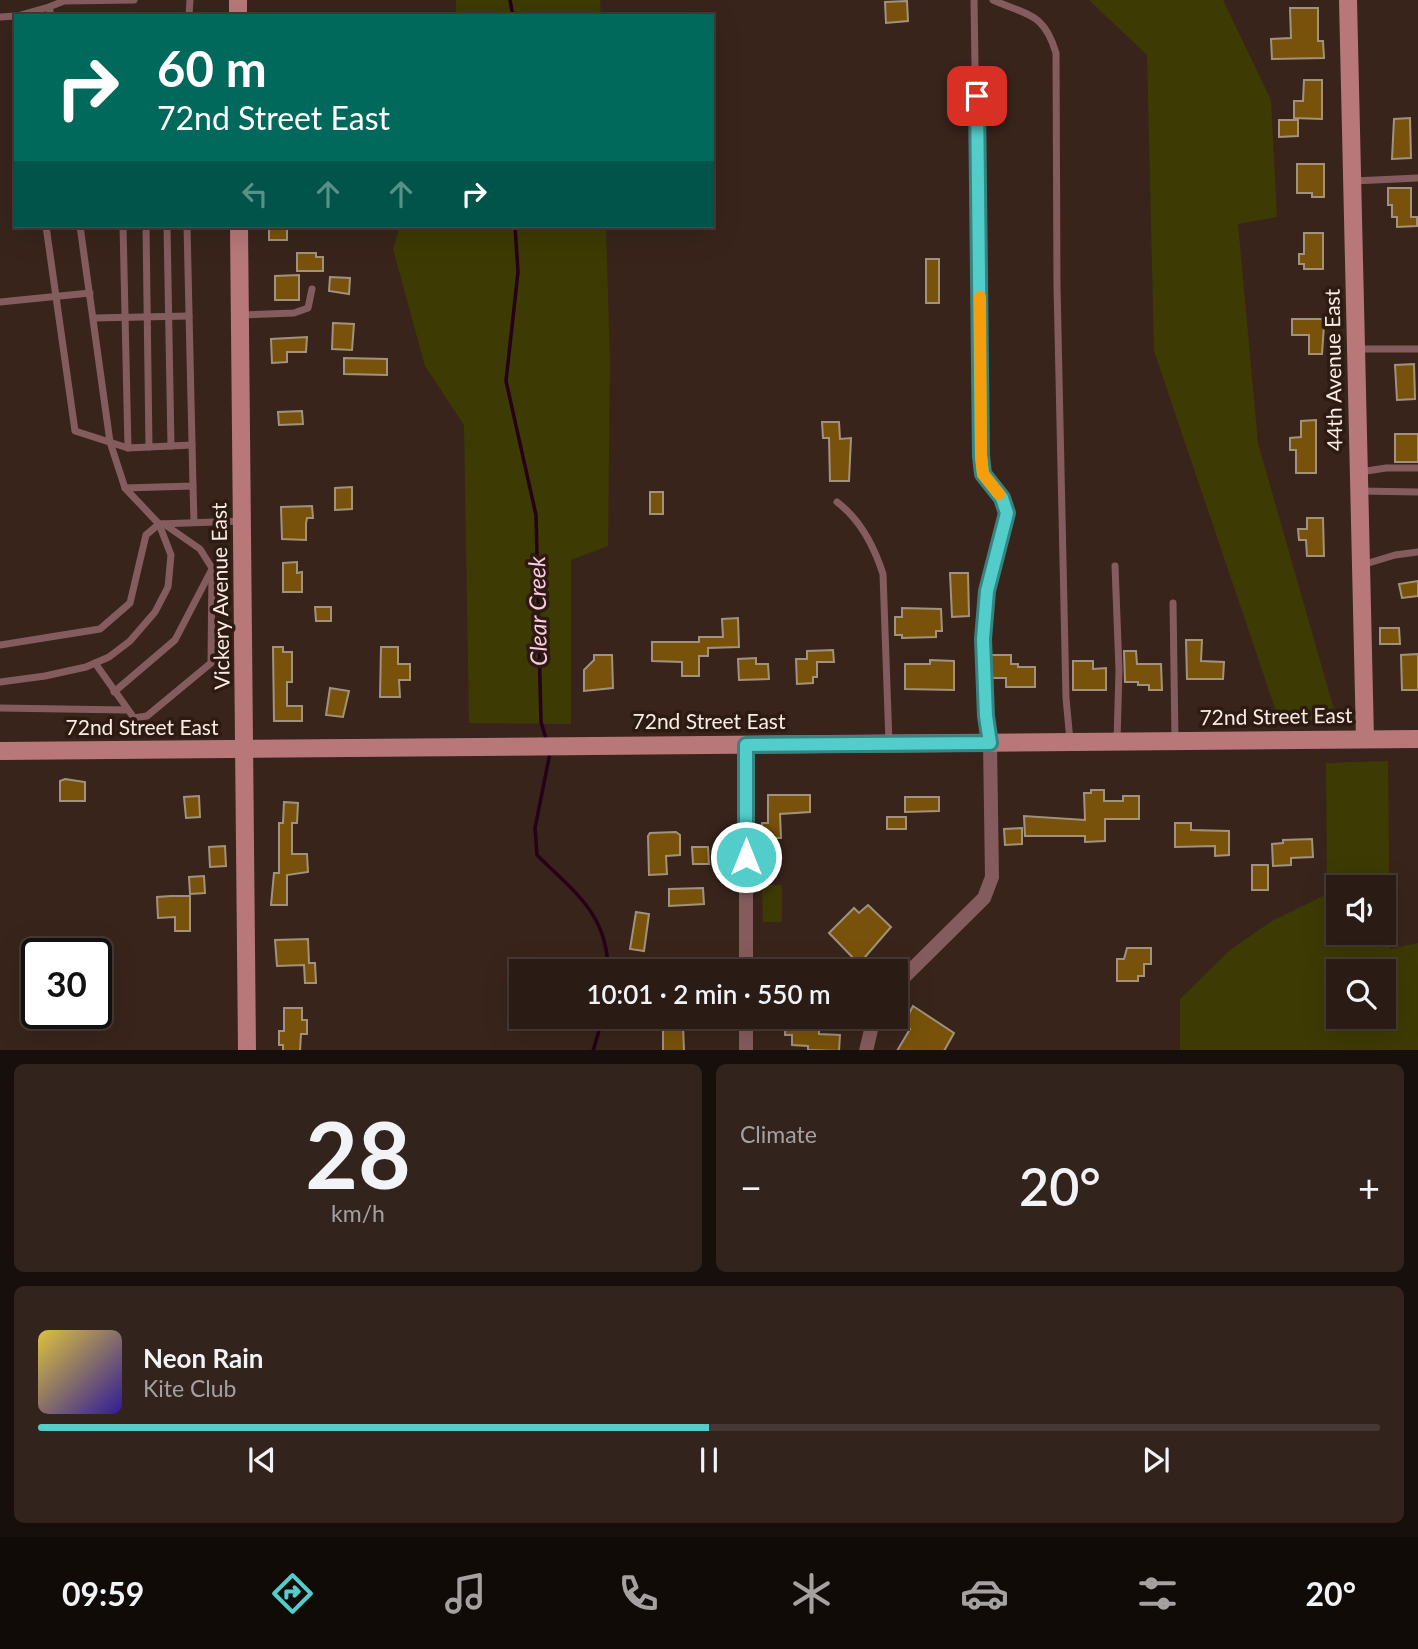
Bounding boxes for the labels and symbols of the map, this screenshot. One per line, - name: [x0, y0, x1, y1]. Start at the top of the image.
- pin: [947, 66, 1007, 126]
- street label: 44th Avenue East: [1319, 288, 1346, 451]
- street label: Vickery Avenue East: [205, 502, 234, 690]
- water label: Clear Creek: [522, 555, 552, 666]
- street label: 72nd Street East: [1199, 702, 1353, 729]
- street label: 72nd Street East: [633, 708, 786, 733]
- street label: 72nd Street East: [66, 714, 219, 739]
- position arrow: [709, 820, 783, 894]
- speed limit sign: 30: [21, 938, 112, 1029]

